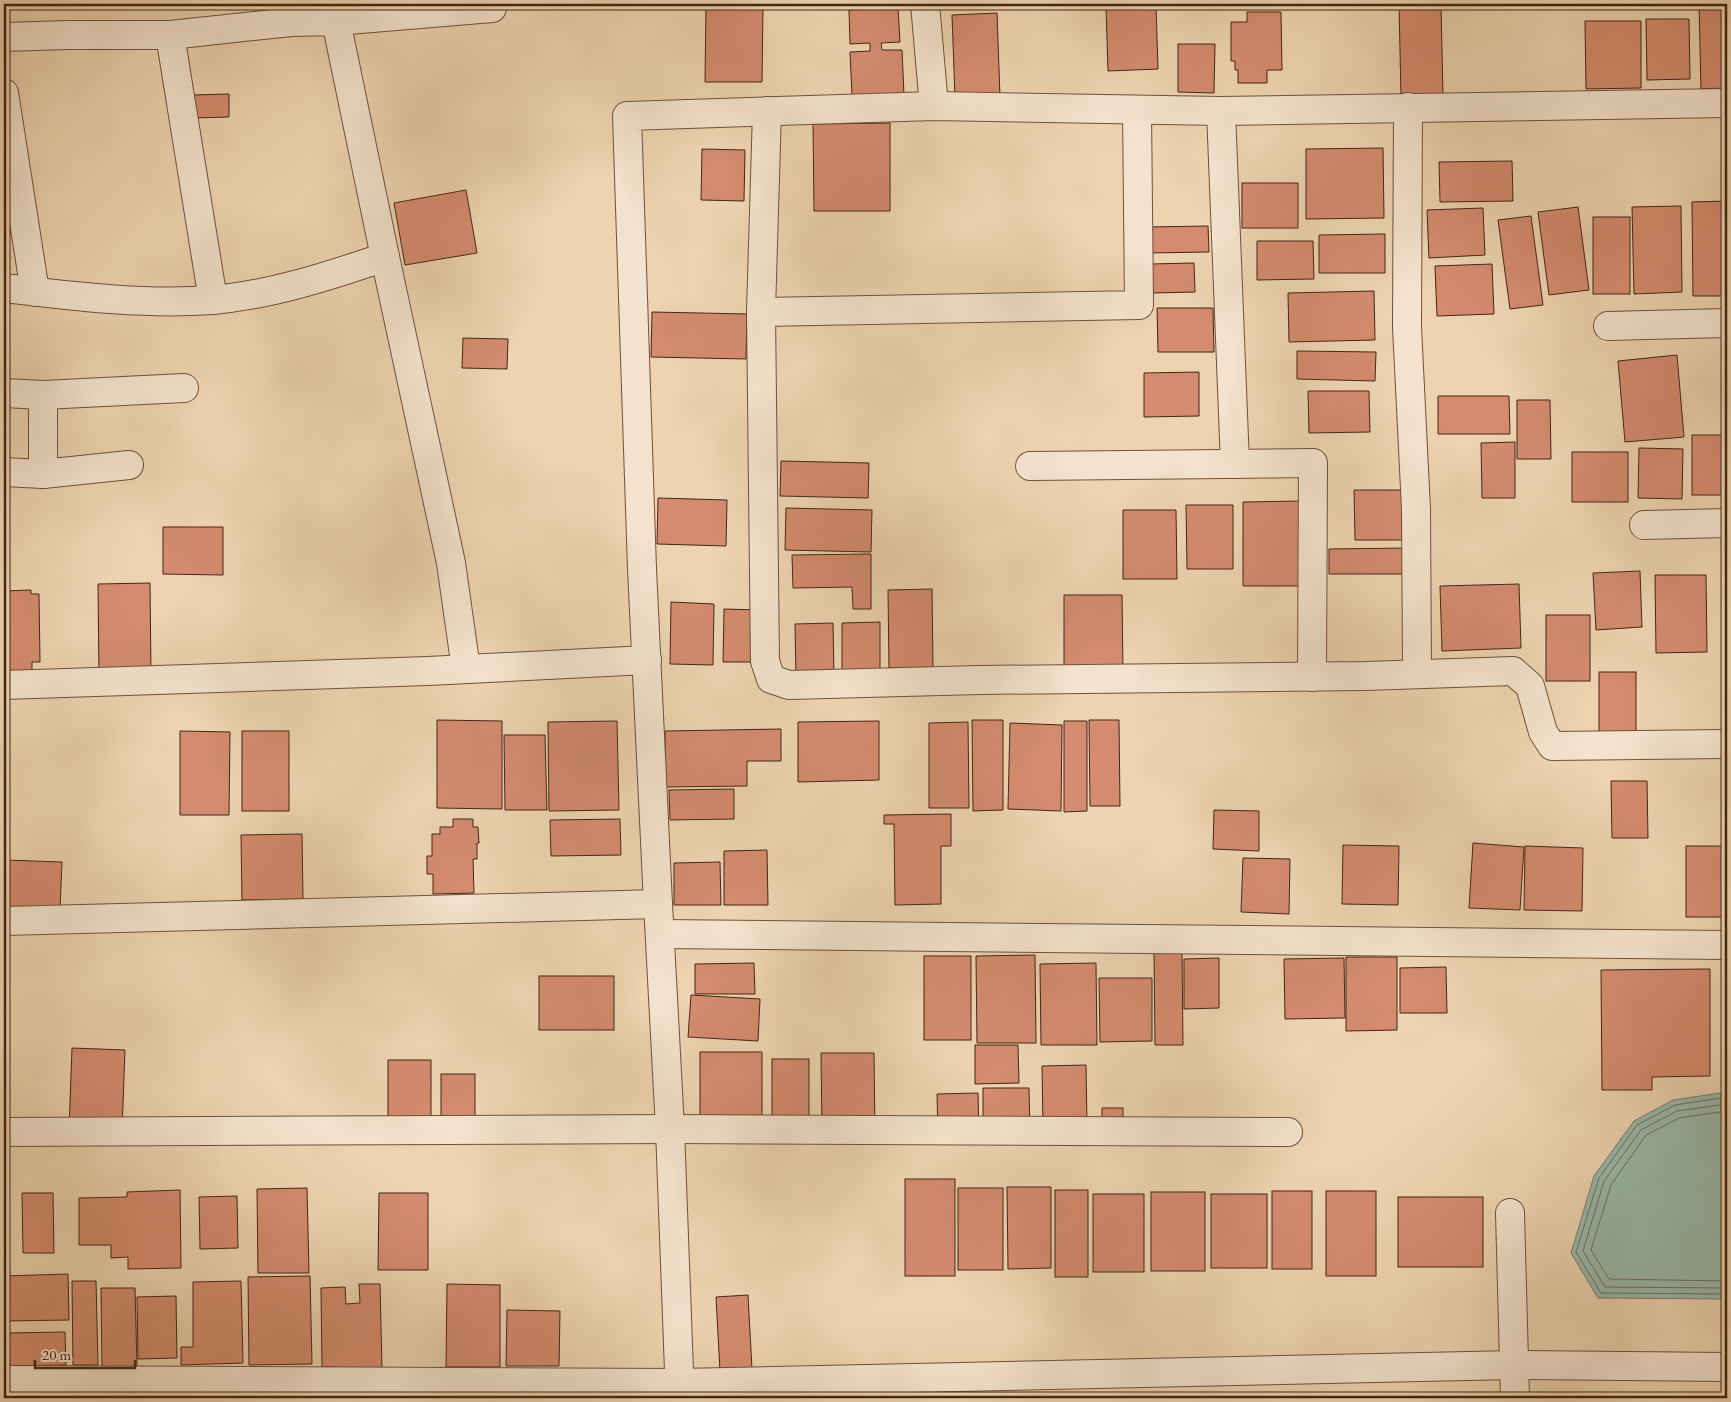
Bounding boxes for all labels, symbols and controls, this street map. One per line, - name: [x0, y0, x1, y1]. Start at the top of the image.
- scale bar: [35, 1337, 135, 1369]
- text: 20 m: [42, 1345, 71, 1364]

